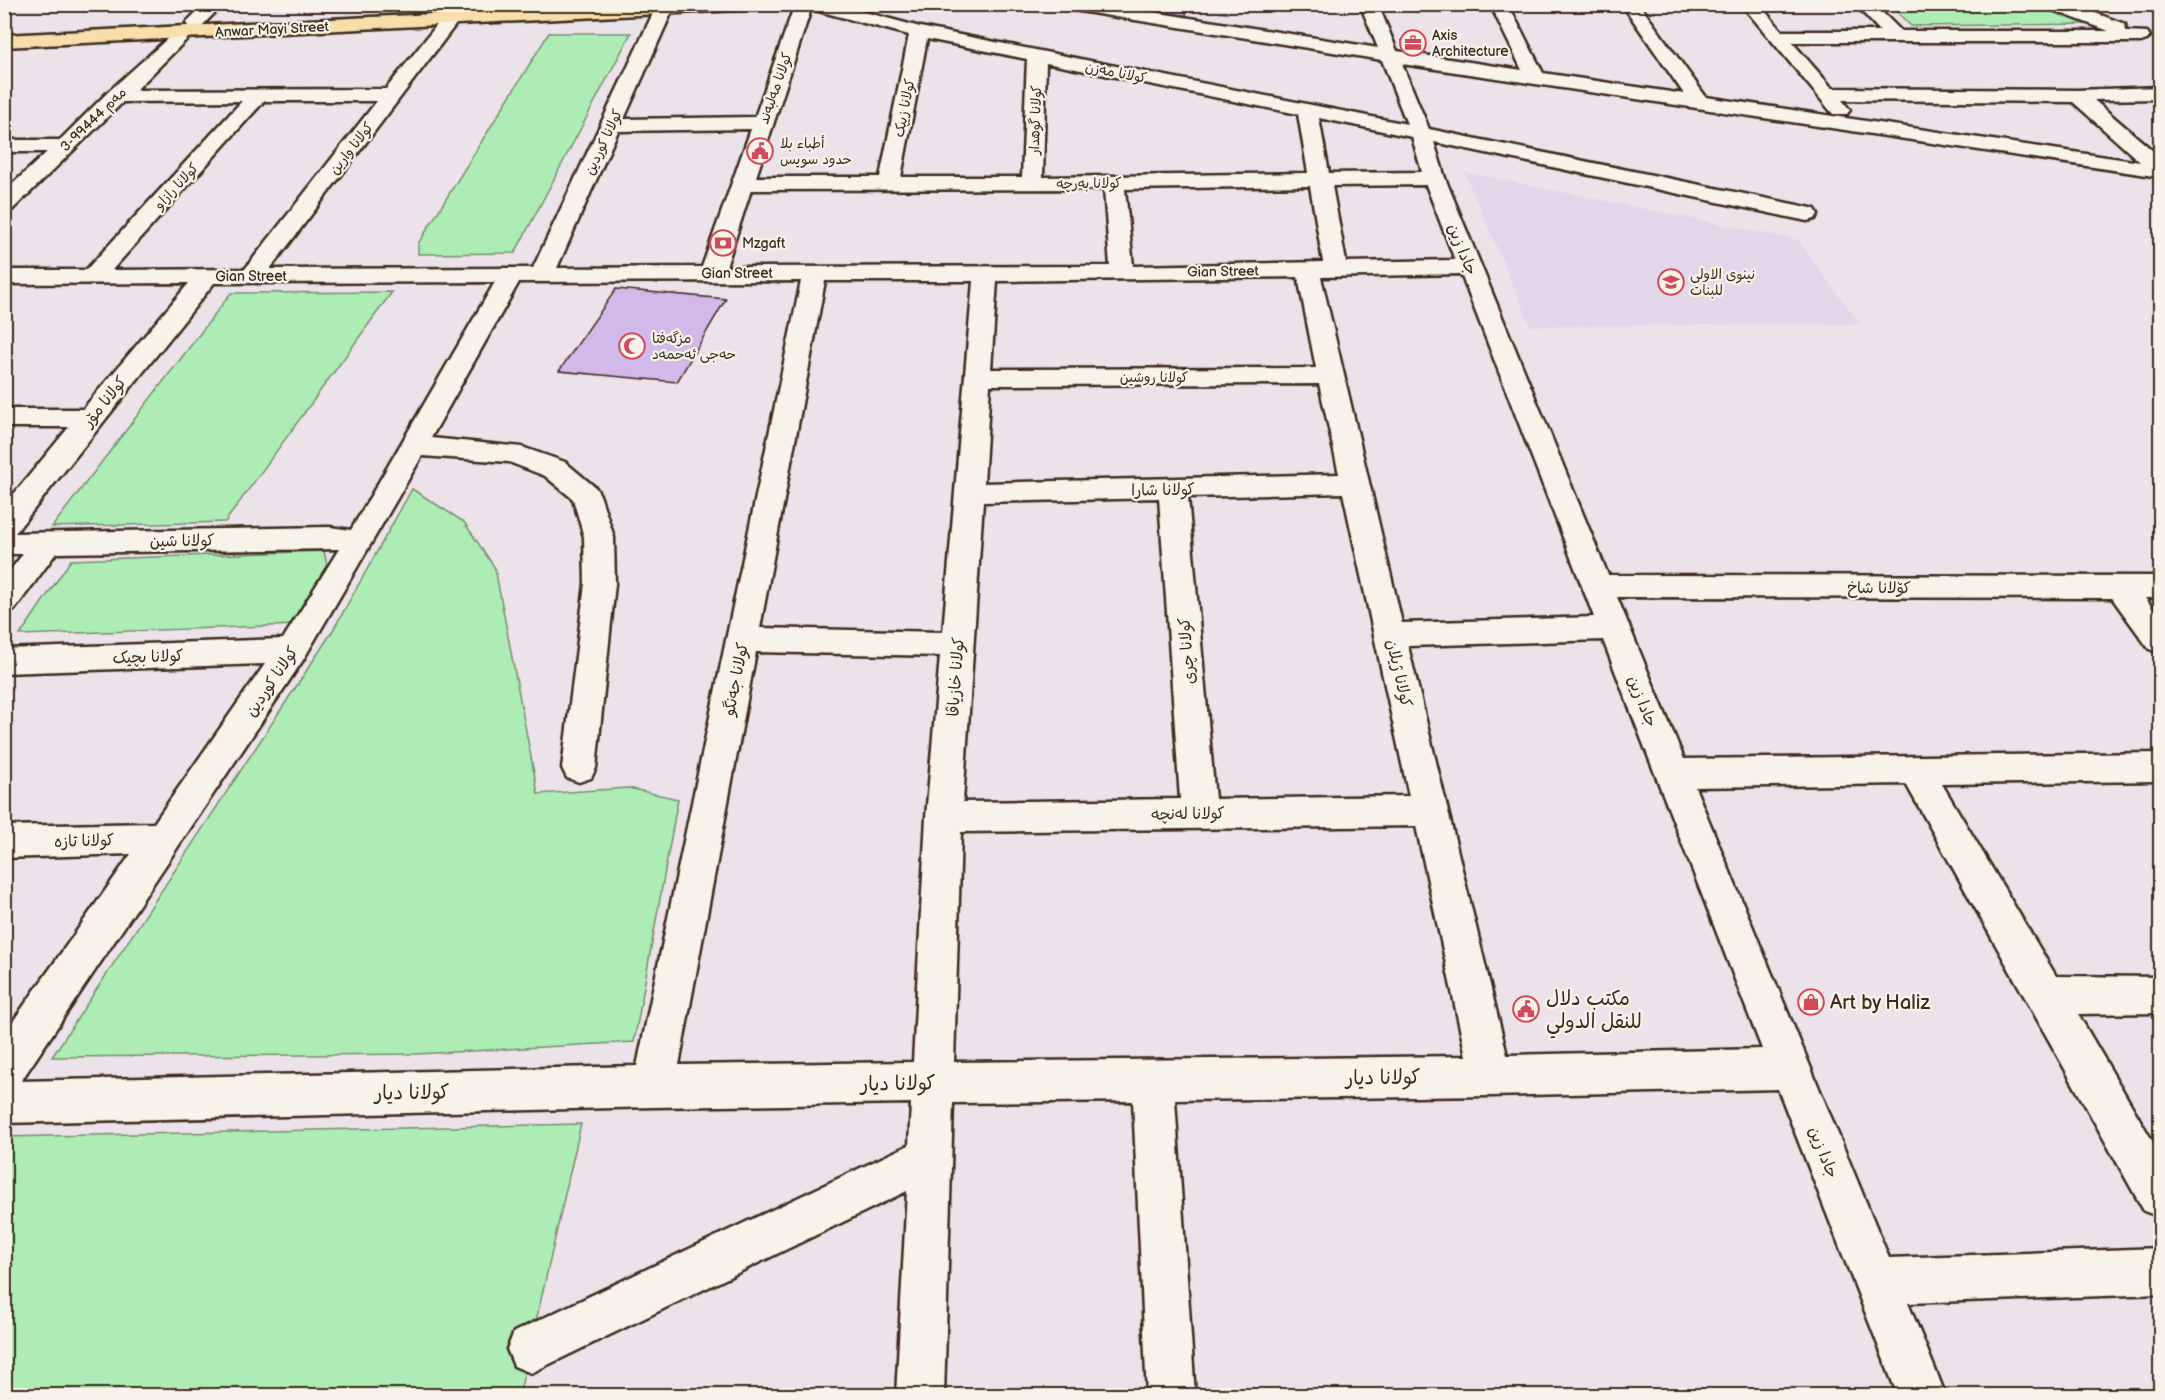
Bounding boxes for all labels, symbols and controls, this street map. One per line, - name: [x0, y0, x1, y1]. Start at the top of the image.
- street label: Anwar Mayi Street: [215, 18, 330, 41]
- place label: Axis Architecture: [1432, 27, 1509, 60]
- office icon: Axis Architecture: [1398, 28, 1428, 58]
- street label: کولانا مەلبەند: [755, 50, 797, 127]
- street label: کولانا مەزن: [1083, 58, 1148, 88]
- street label: کولانا زیپک: [890, 77, 919, 139]
- street label: مەم 99444-3: [57, 84, 131, 156]
- street label: کولانا گوهدار: [1026, 85, 1046, 156]
- street label: کولانا کوردین: [581, 107, 627, 178]
- street label: کولانا وارین: [326, 119, 378, 179]
- place label: أطباء بلا حدود سويس: [780, 135, 852, 168]
- public building icon: أطباء بلا حدود سويس: [745, 136, 775, 166]
- street label: کولانا رازاو: [150, 160, 203, 215]
- street label: کولانا بەرچە: [1056, 174, 1122, 194]
- street label: جادا زین: [1443, 221, 1480, 278]
- bank icon: Mzgaft: [708, 228, 738, 258]
- place label: Mzgaft: [742, 235, 786, 252]
- street label: Gian Street: [1187, 262, 1260, 281]
- street label: Gian Street: [701, 265, 773, 282]
- place label: نينوى الاولى للبنات: [1690, 266, 1755, 299]
- school or university icon: نينوى الاولى للبنات: [1656, 267, 1686, 297]
- street label: Gian Street: [215, 268, 287, 285]
- place label: مزگەفتا حەجی ئەحمەد: [652, 330, 736, 363]
- mosque icon: مزگەفتا حەجی ئەحمەد: [617, 331, 647, 361]
- street label: کولانا روشین: [1120, 369, 1188, 387]
- street label: کولانا مۆر: [78, 373, 131, 433]
- street label: کولانا شارا: [1131, 480, 1195, 501]
- street label: کولانا شین: [149, 531, 215, 552]
- street label: کۆلانا شاخ: [1847, 579, 1911, 598]
- street label: کولانا چری: [1175, 617, 1200, 685]
- street label: کولانا خازیاڤا: [944, 637, 969, 717]
- street label: کولانا ژیلان: [1382, 638, 1416, 709]
- street label: کولانا جەنگو: [719, 641, 753, 719]
- street label: کولانا کوردین: [242, 643, 303, 721]
- street label: کولانا بچیک: [112, 647, 184, 668]
- street label: جادا زین: [1623, 673, 1660, 730]
- street label: کولانا لەنچە: [1151, 804, 1225, 825]
- street label: کولانا تازە: [54, 831, 115, 852]
- place label: مكتب دلال للنقل الدولي: [1546, 987, 1642, 1039]
- shop icon: Art by Haliz: [1796, 987, 1826, 1017]
- place label: Art by Haliz: [1830, 991, 1930, 1015]
- public building icon: مكتب دلال للنقل الدولي: [1511, 994, 1541, 1024]
- street label: کولانا دیار: [1343, 1065, 1421, 1092]
- street label: کولانا دیار: [858, 1071, 936, 1098]
- street label: کولانا دیار: [372, 1080, 450, 1107]
- street label: جادا زین: [1804, 1124, 1841, 1181]

